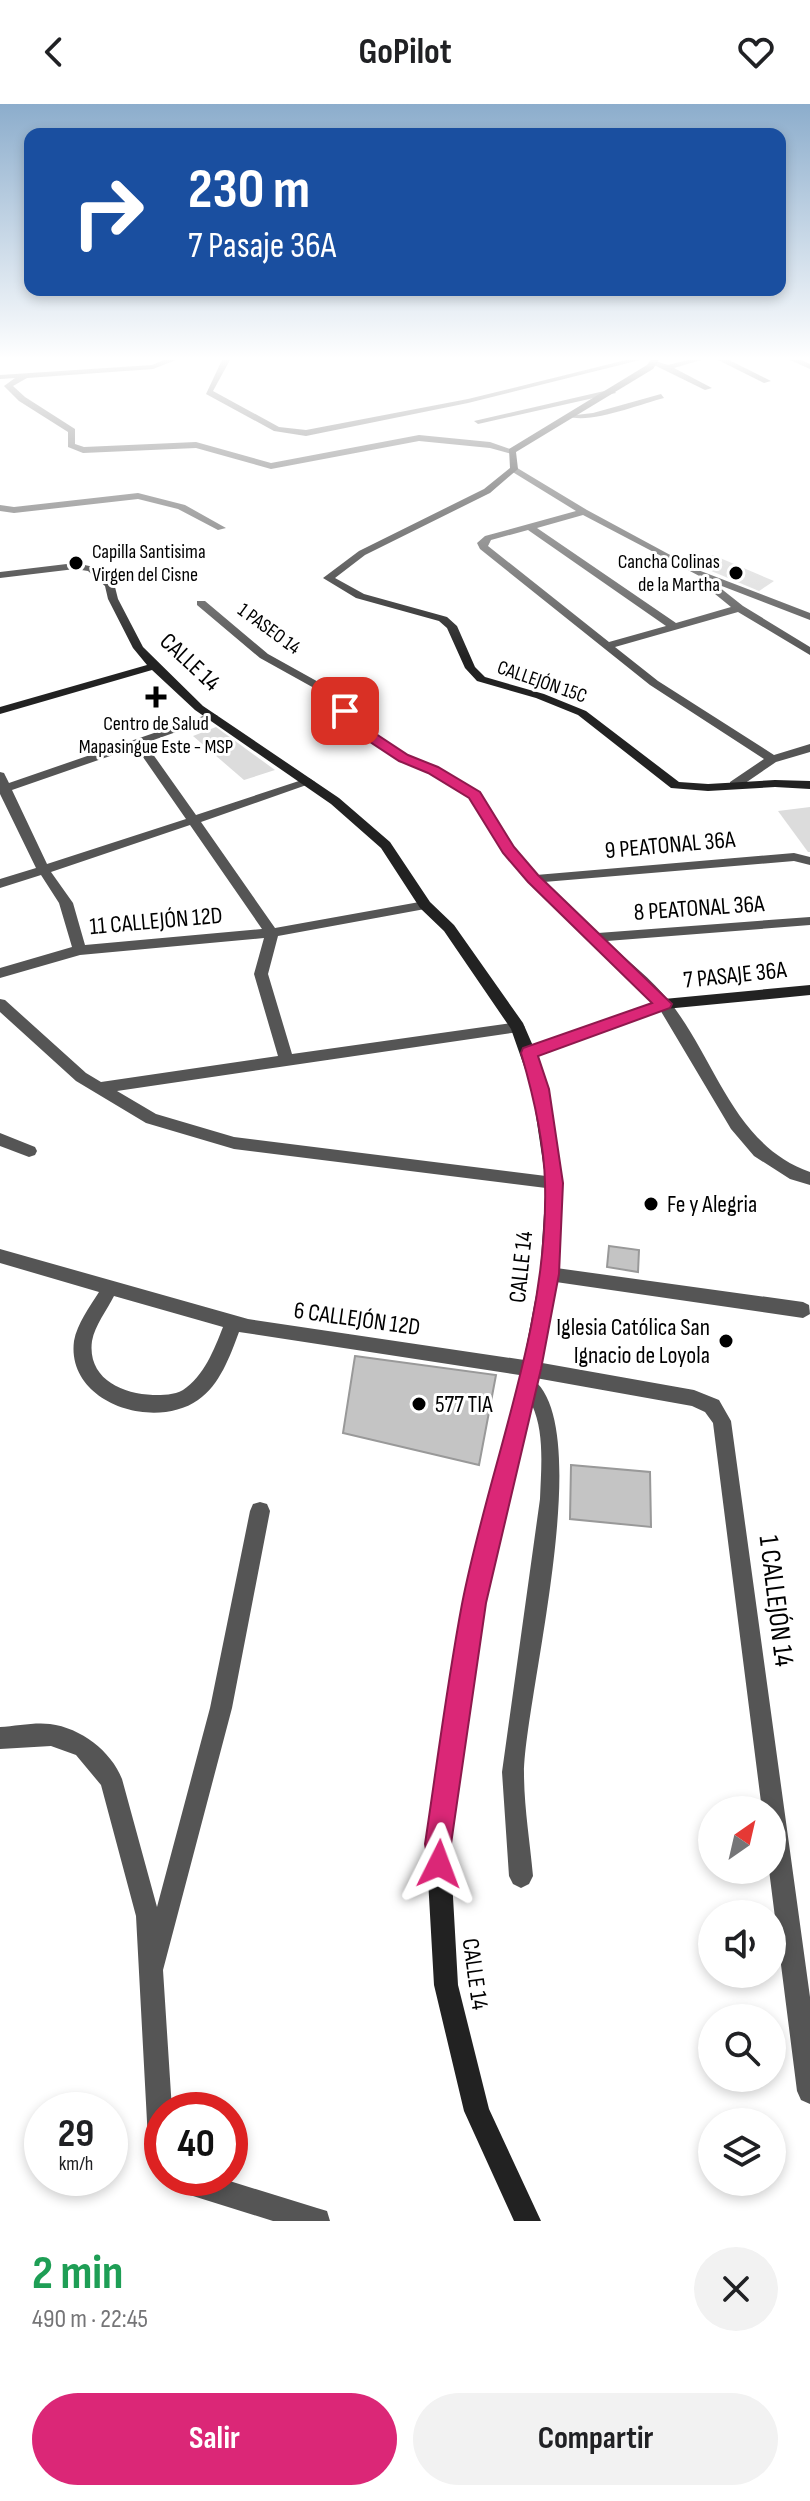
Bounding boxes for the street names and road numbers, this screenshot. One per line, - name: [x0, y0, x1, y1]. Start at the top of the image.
- street label: 1 PASEO 14: [233, 598, 305, 660]
- street label: CALLE 14: [154, 627, 226, 697]
- street label: CALLEJÓN 15C: [494, 655, 590, 709]
- street label: 9 PEATONAL 36A: [604, 825, 737, 865]
- street label: 8 PEATONAL 36A: [633, 889, 766, 927]
- street label: 11 CALLEJÓN 12D: [88, 901, 224, 941]
- street label: 7 PASAJE 36A: [682, 955, 789, 995]
- street label: CALLE 14: [503, 1230, 539, 1304]
- street label: 6 CALLEJÓN 12D: [292, 1296, 422, 1342]
- street label: 1 CALLEJÓN 14: [752, 1534, 800, 1669]
- street label: CALLE 14: [456, 1936, 494, 2012]

